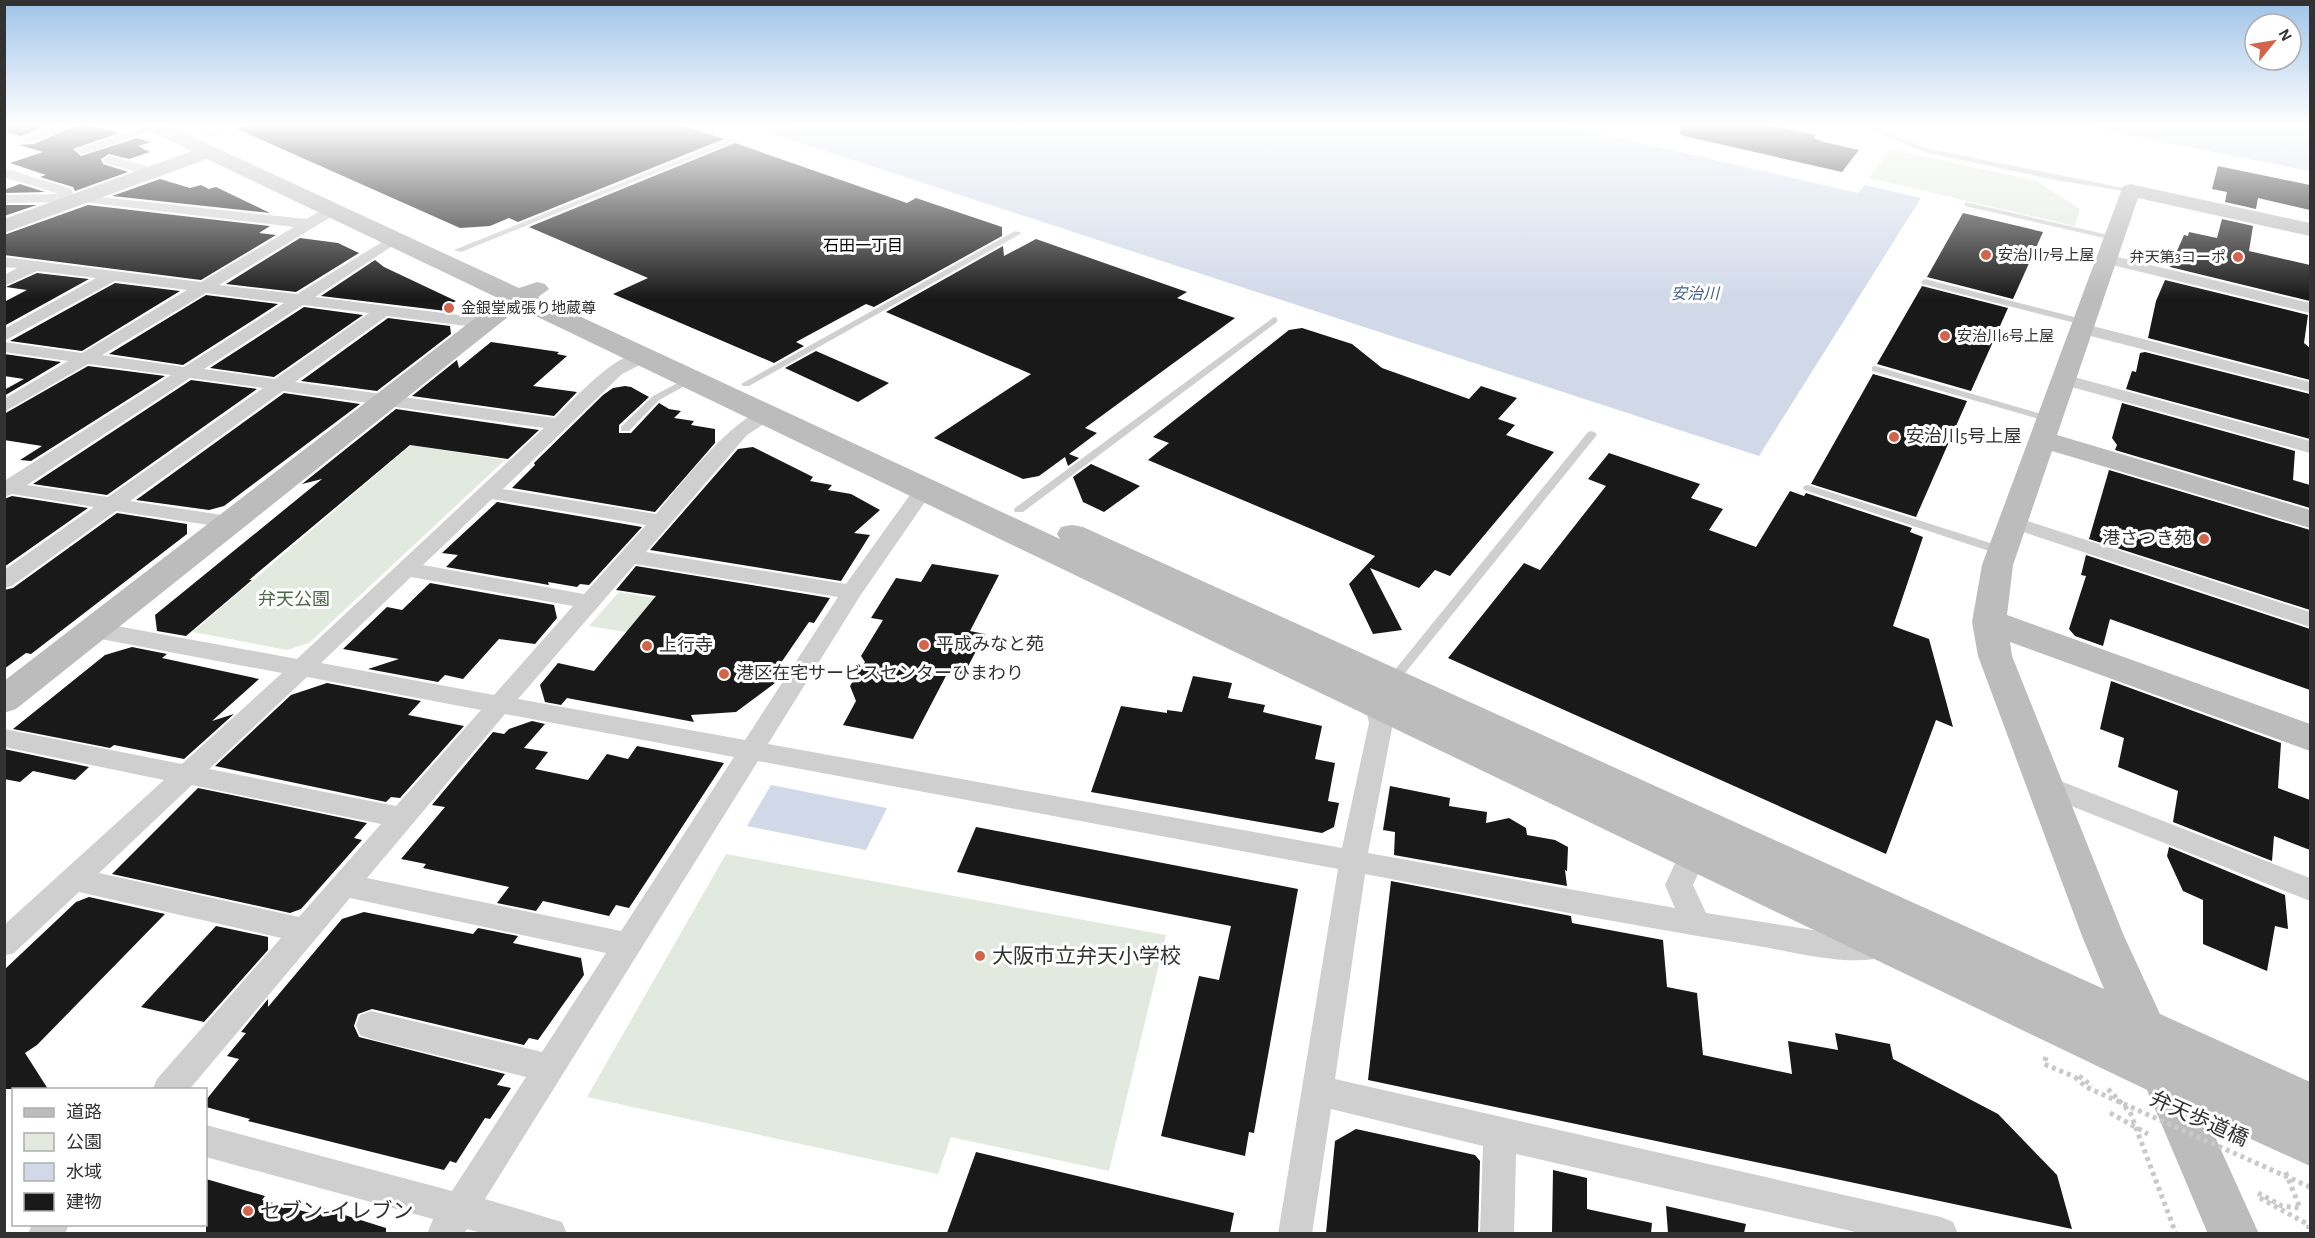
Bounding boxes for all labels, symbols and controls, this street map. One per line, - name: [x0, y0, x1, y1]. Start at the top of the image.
- north arrow: [2243, 12, 2303, 72]
- text: N: [2275, 26, 2295, 44]
- district label: 石田一丁目: [823, 238, 903, 254]
- place label: 安治川7号上屋: [1998, 247, 2094, 263]
- marker: 安治川7号上屋: [1979, 248, 1993, 262]
- place label: 弁天第3コーポ: [2130, 249, 2226, 265]
- marker: 弁天第3コーポ: [2231, 250, 2245, 264]
- water label: 安治川: [1671, 285, 1721, 302]
- place label: 金銀堂威張り地蔵尊: [461, 299, 596, 316]
- marker: 金銀堂威張り地蔵尊: [442, 301, 456, 315]
- place label: 安治川6号上屋: [1957, 328, 2054, 344]
- marker: 安治川6号上屋: [1938, 329, 1952, 343]
- place label: 安治川5号上屋: [1906, 426, 2022, 446]
- marker: 安治川5号上屋: [1887, 430, 1901, 444]
- place label: 港さつき苑: [2102, 529, 2192, 548]
- marker: 港さつき苑: [2197, 532, 2211, 546]
- park label: 弁天公園: [258, 589, 330, 609]
- place label: 上行寺: [659, 635, 713, 655]
- place label: 平成みなと苑: [936, 635, 1044, 654]
- marker: 平成みなと苑: [917, 638, 931, 652]
- marker: 上行寺: [640, 639, 654, 653]
- place label: 港区在宅サービスセンターひまわり: [736, 663, 1024, 683]
- marker: 港区在宅サービスセンターひまわり: [717, 667, 731, 681]
- place label: 大阪市立弁天小学校: [992, 945, 1181, 967]
- marker: 大阪市立弁天小学校: [973, 949, 987, 963]
- street label: 弁天歩道橋: [2147, 1087, 2252, 1150]
- legend: [12, 1088, 207, 1226]
- text: 道路: [66, 1102, 102, 1122]
- text: 公園: [66, 1133, 102, 1152]
- text: 水域: [66, 1163, 102, 1182]
- text: 建物: [66, 1192, 102, 1212]
- place label: セブン-イレブン: [260, 1199, 413, 1222]
- marker: セブン-イレブン: [241, 1204, 255, 1218]

